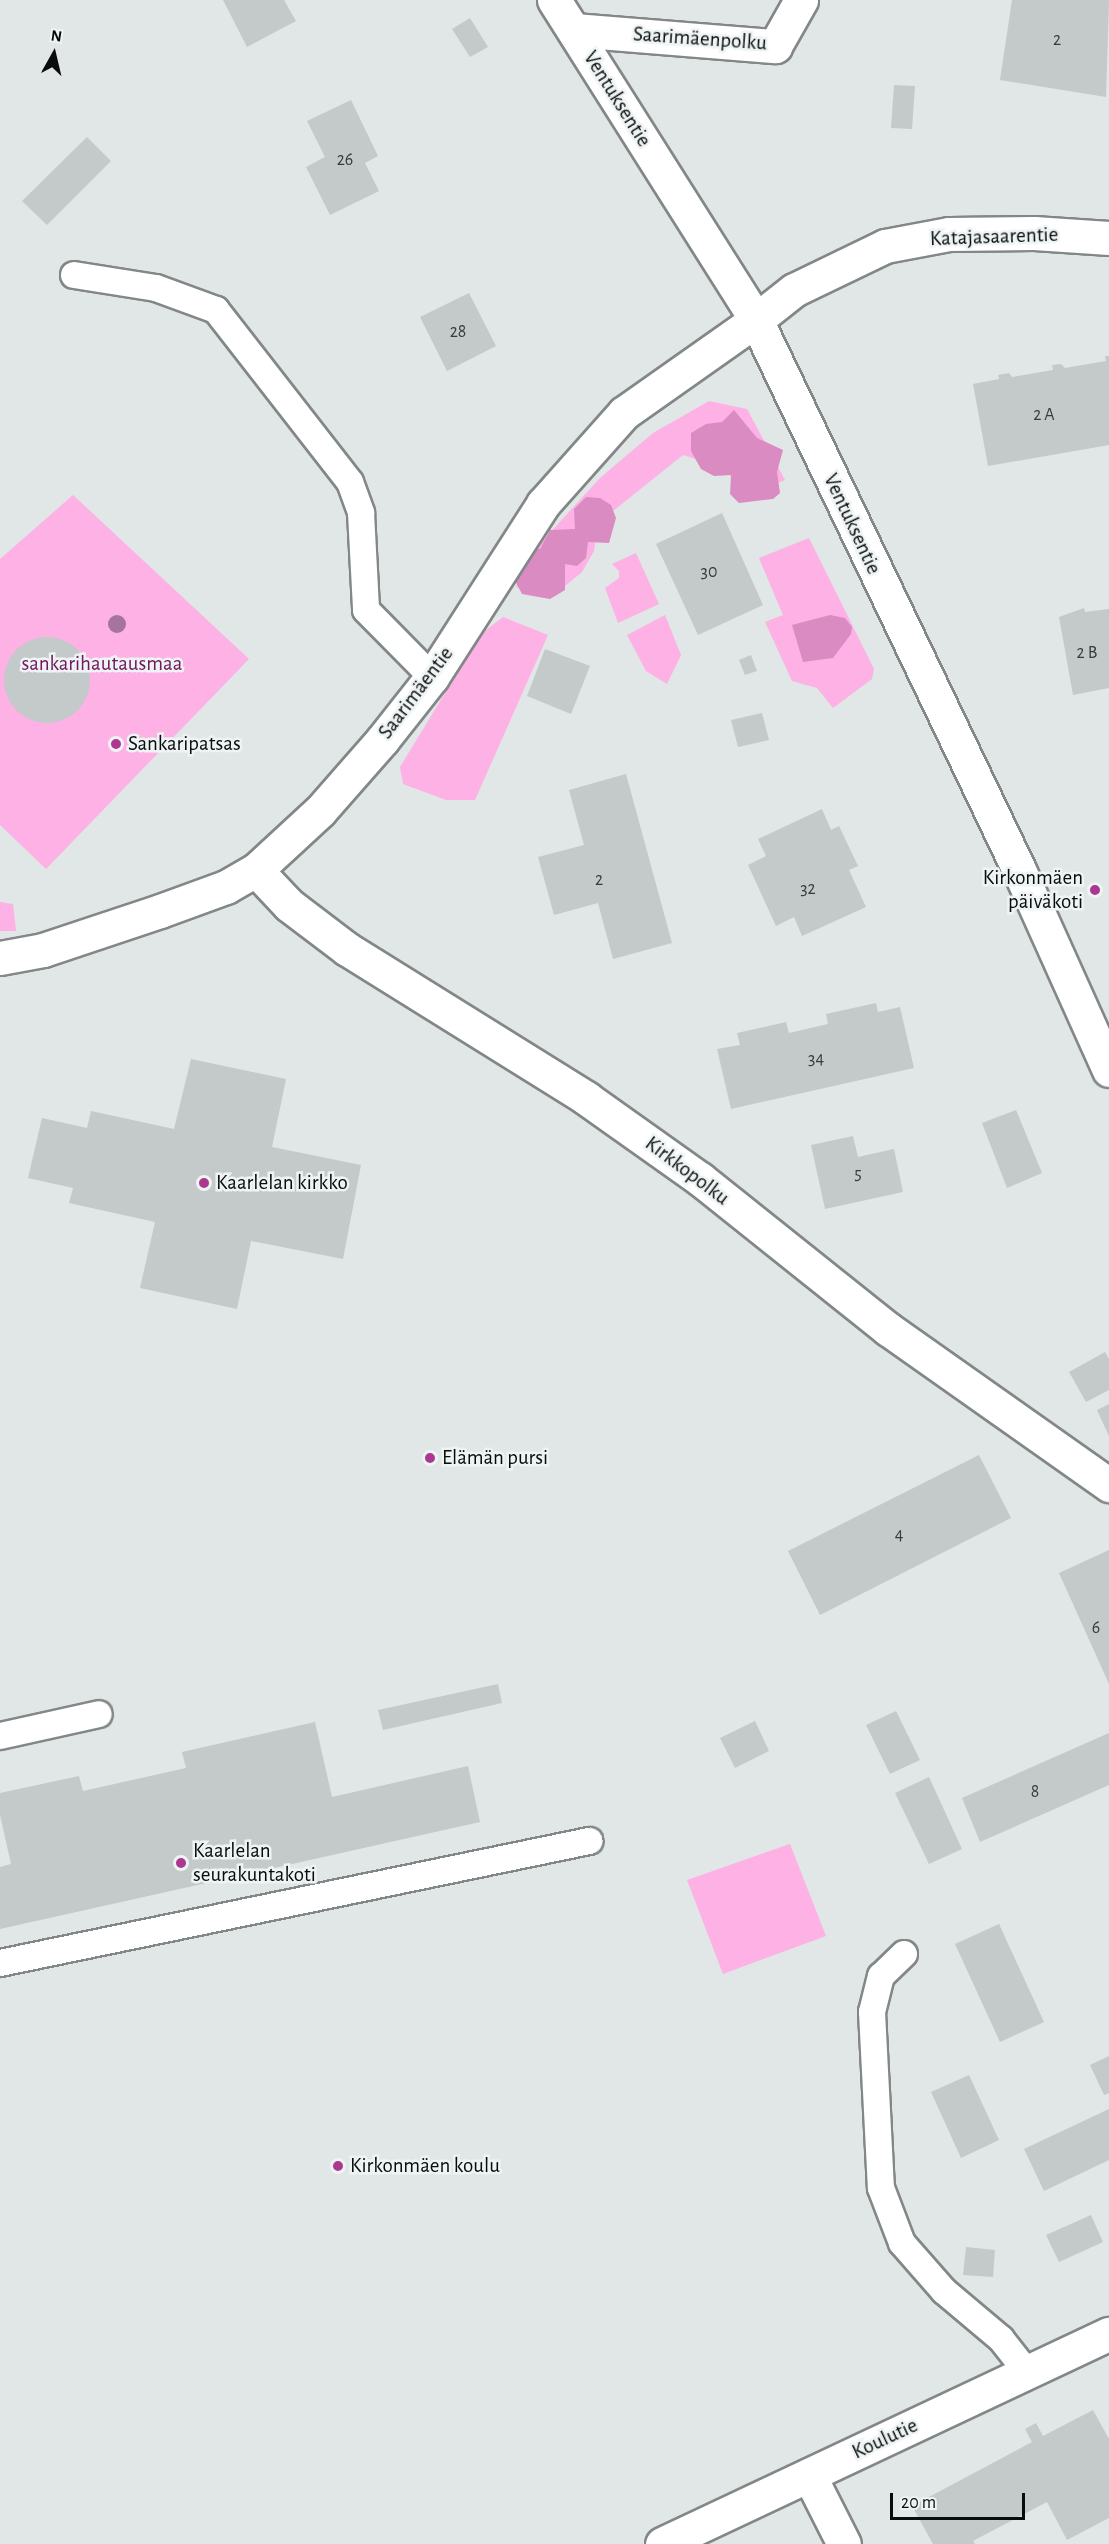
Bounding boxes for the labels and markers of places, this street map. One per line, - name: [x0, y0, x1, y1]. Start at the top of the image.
- place label: Sankaripatsas: [128, 731, 241, 757]
- marker: Sankaripatsas: [109, 737, 123, 751]
- place label: Kirkonmäen päiväkoti: [983, 865, 1083, 915]
- marker: Kirkonmäen päiväkoti: [1088, 883, 1102, 897]
- place label: Kaarlelan kirkko: [216, 1170, 348, 1196]
- marker: Kaarlelan kirkko: [197, 1176, 211, 1190]
- place label: Elämän pursi: [442, 1445, 548, 1471]
- marker: Elämän pursi: [423, 1451, 437, 1465]
- place label: Kaarlelan seurakuntakoti: [193, 1838, 316, 1888]
- marker: Kaarlelan seurakuntakoti: [174, 1856, 188, 1870]
- place label: Kirkonmäen koulu: [350, 2153, 500, 2179]
- marker: Kirkonmäen koulu: [331, 2159, 345, 2173]

